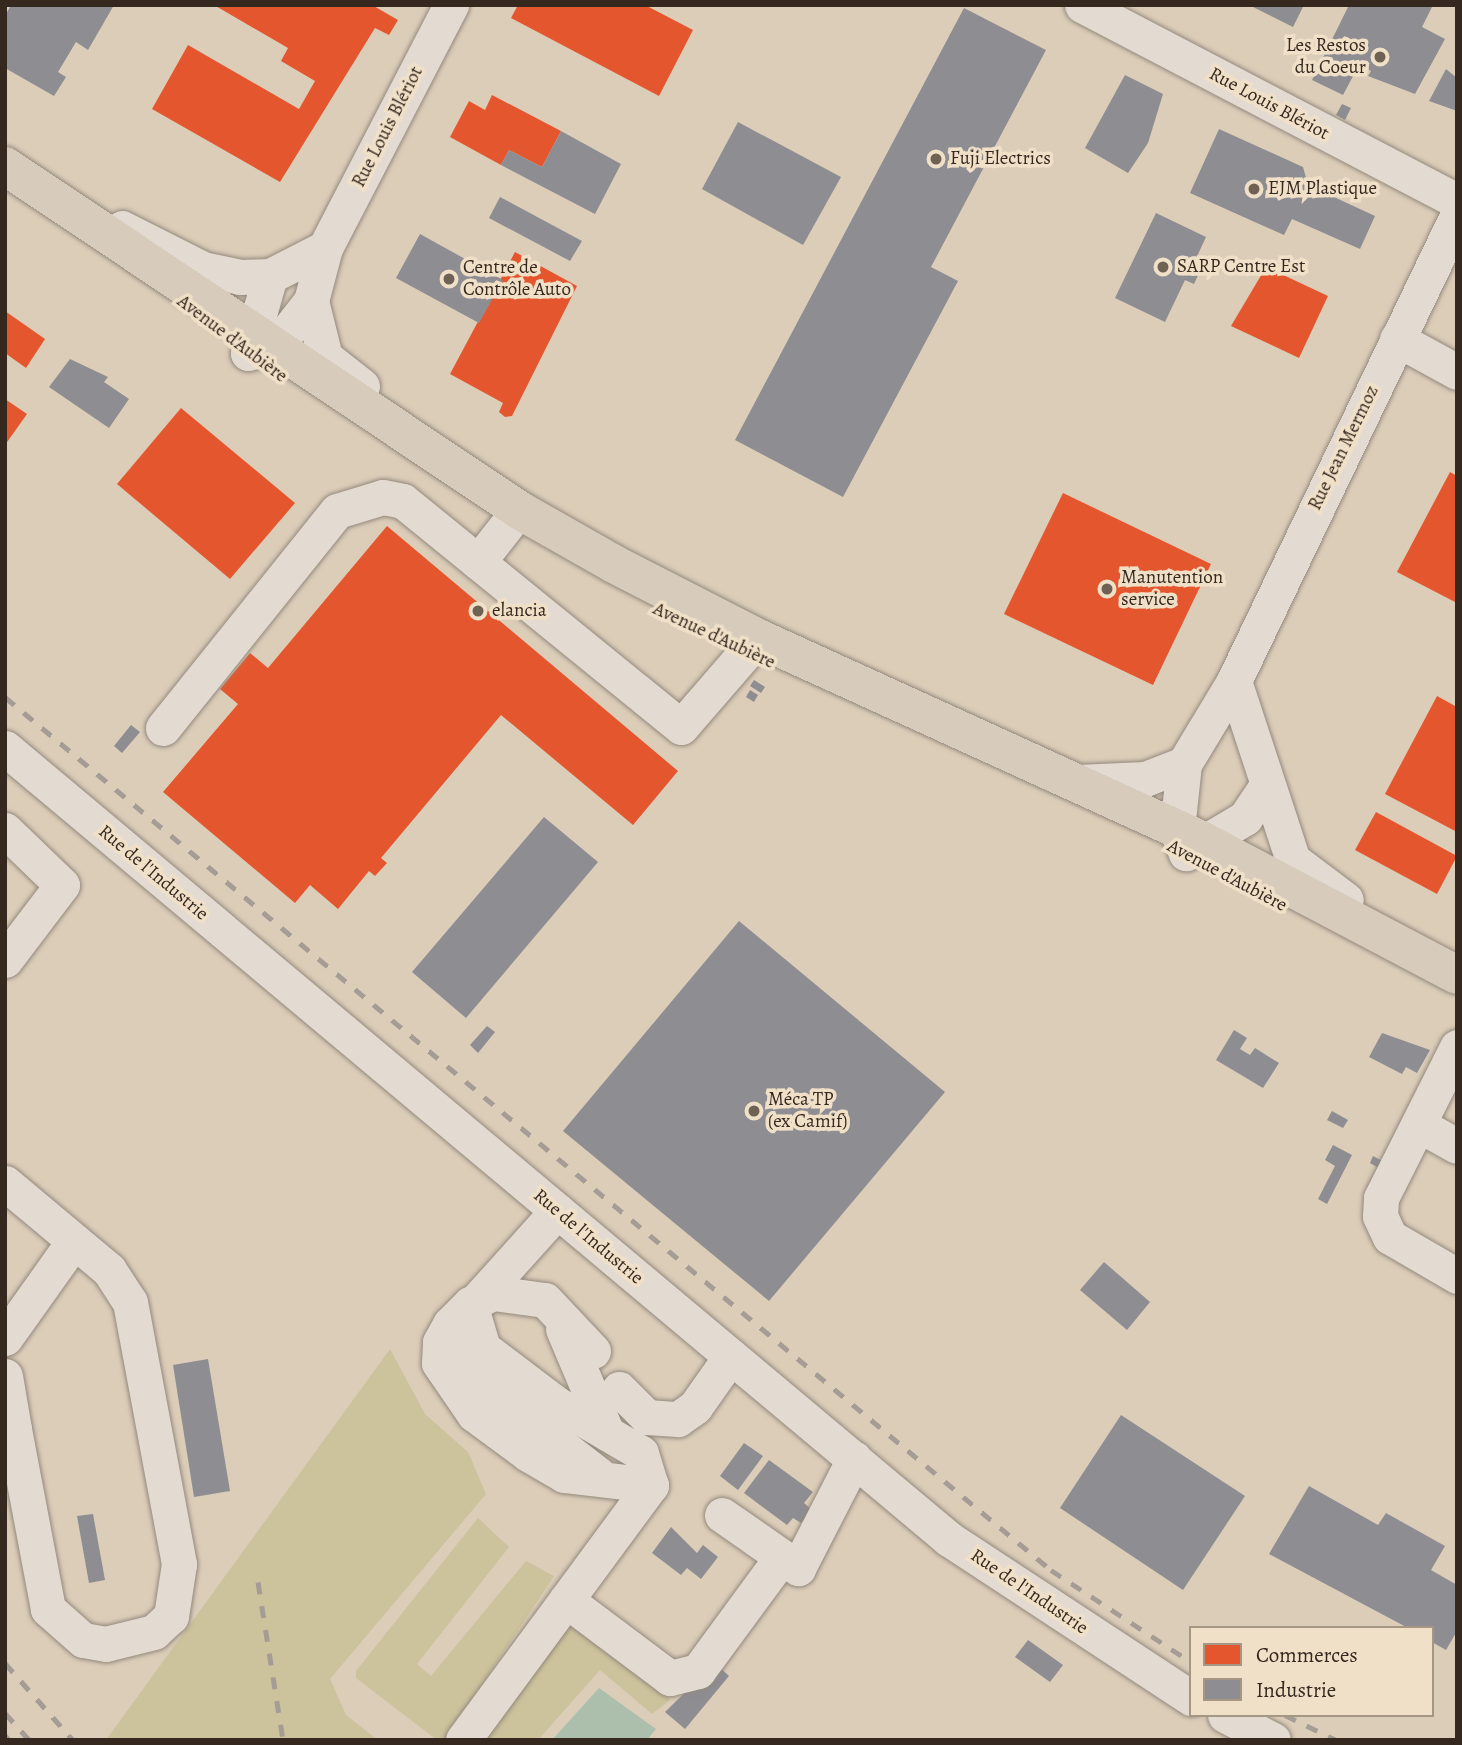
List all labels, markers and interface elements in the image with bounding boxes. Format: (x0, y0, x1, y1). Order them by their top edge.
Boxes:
place label: Les Restos du Coeur (1286, 35, 1366, 79)
marker: Les Restos du Coeur (1372, 49, 1388, 65)
street label: Rue Louis Blériot (348, 63, 428, 191)
street label: Rue Louis Blériot (1205, 63, 1333, 145)
place label: Fuji Electrics (950, 148, 1051, 170)
marker: Fuji Electrics (928, 151, 944, 167)
place label: EJM Plastique (1268, 178, 1377, 200)
marker: EJM Plastique (1246, 181, 1262, 197)
place label: SARP Centre Est (1177, 256, 1305, 278)
place label: Centre de Contrôle Auto (463, 257, 571, 301)
marker: SARP Centre Est (1155, 259, 1171, 275)
marker: Centre de Contrôle Auto (441, 271, 457, 287)
street label: Avenue d'Aubière (172, 290, 292, 388)
street label: Rue Jean Mermoz (1304, 382, 1384, 514)
place label: Manutention service (1121, 567, 1223, 611)
marker: Manutention service (1099, 581, 1115, 597)
street label: Avenue d'Aubière (649, 598, 779, 674)
place label: elancia (492, 600, 547, 622)
marker: elancia (470, 603, 486, 619)
street label: Rue de l'Industrie (93, 820, 213, 926)
street label: Avenue d'Aubière (1163, 835, 1291, 917)
place label: Méca TP (ex Camif) (768, 1089, 848, 1133)
marker: Méca TP (ex Camif) (746, 1103, 762, 1119)
street label: Rue de l'Industrie (528, 1184, 648, 1290)
street label: Rue de l'Industrie (966, 1544, 1092, 1640)
legend (1189, 1626, 1434, 1717)
text: Commerces (1256, 1641, 1358, 1669)
text: Industrie (1256, 1676, 1336, 1704)

